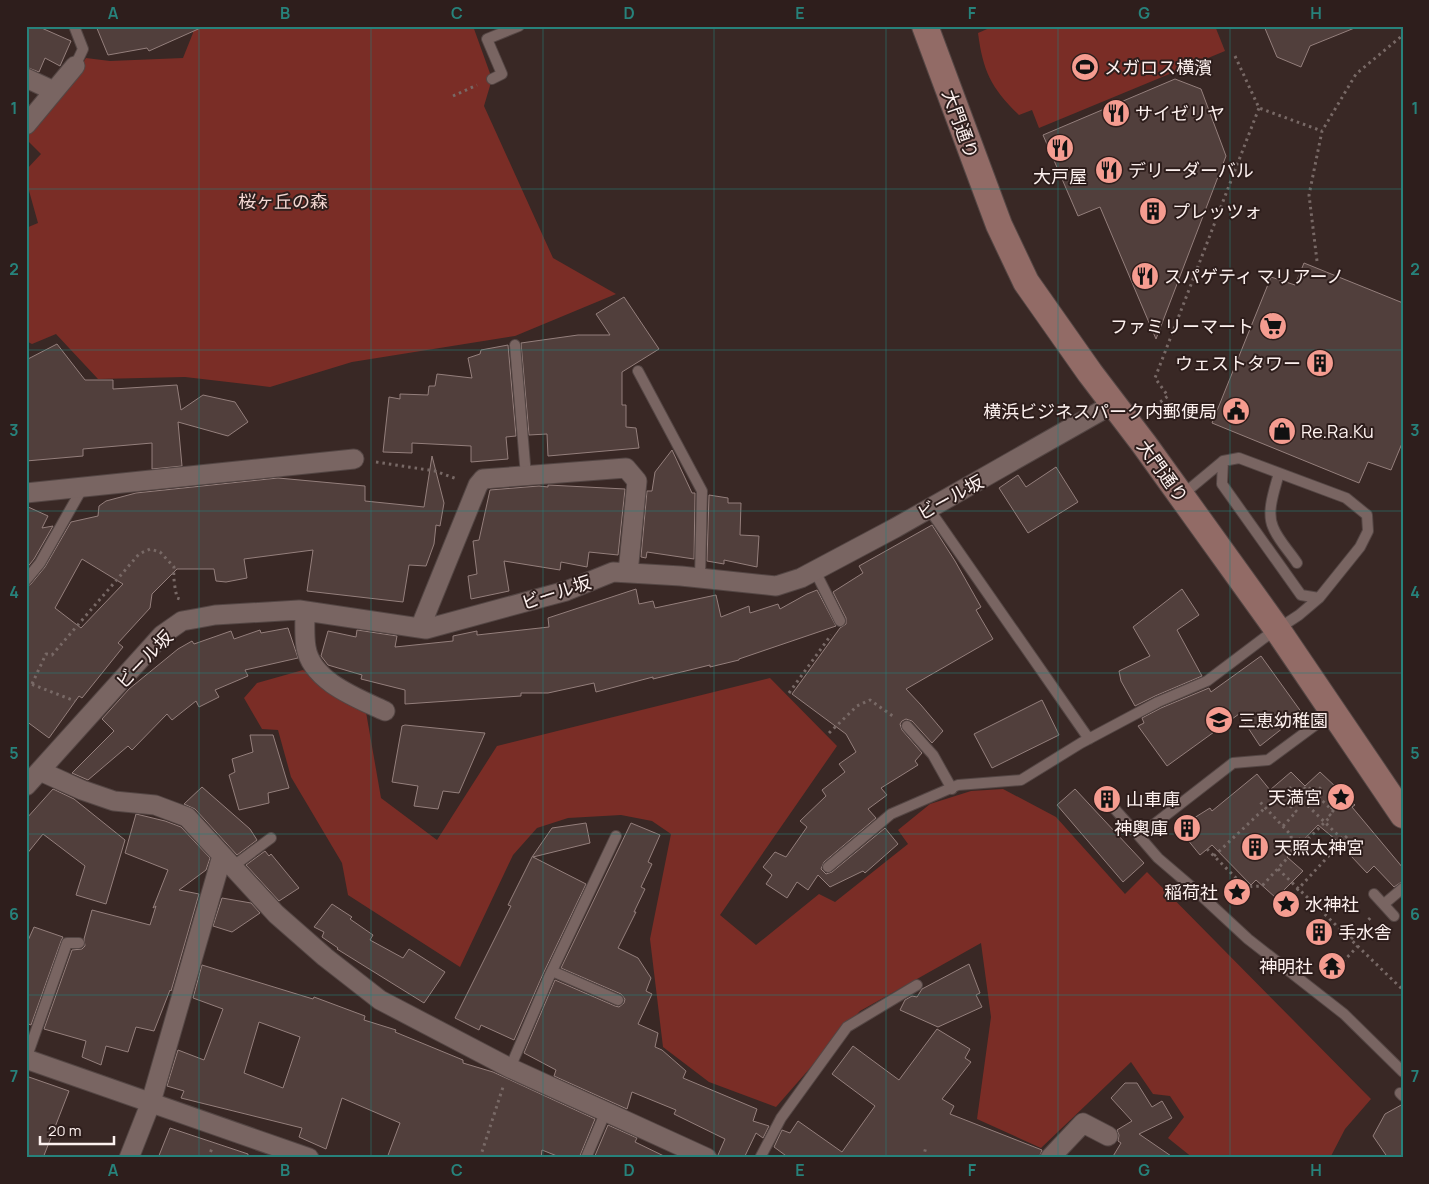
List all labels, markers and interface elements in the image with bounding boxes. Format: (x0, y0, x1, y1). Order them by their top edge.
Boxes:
text: A (108, 2, 119, 24)
text: B (280, 2, 290, 24)
text: C (451, 2, 463, 24)
text: D (623, 2, 635, 24)
text: E (795, 2, 805, 24)
text: F (968, 2, 977, 24)
text: G (1138, 2, 1150, 24)
text: H (1310, 2, 1322, 24)
sports icon: メガロス横濱 (1070, 52, 1100, 82)
place label: メガロス横濱 (1104, 55, 1212, 79)
street label: 大門通り (937, 86, 985, 162)
text: 1 (10, 97, 18, 119)
text: 1 (1411, 97, 1419, 119)
restaurant icon: サイゼリヤ (1101, 98, 1131, 128)
place label: サイゼリヤ (1135, 101, 1225, 125)
restaurant icon: 大戸屋 (1045, 133, 1075, 163)
restaurant icon: デリーダーバル (1094, 155, 1124, 185)
place label: デリーダーバル (1128, 158, 1254, 182)
place label: 大戸屋 (1033, 164, 1087, 188)
park label: 桜ヶ丘の森 (238, 189, 328, 213)
building icon: プレッツォ (1138, 196, 1168, 226)
place label: プレッツォ (1172, 199, 1262, 223)
text: 2 (9, 258, 19, 280)
text: 2 (1410, 258, 1420, 280)
restaurant icon: スパゲティ マリアーノ (1130, 261, 1160, 291)
place label: スパゲティ マリアーノ (1164, 264, 1344, 288)
supermarket icon: ファミリーマート (1258, 311, 1288, 341)
place label: ファミリーマート (1110, 314, 1254, 338)
building icon: ウェストタワー (1305, 348, 1335, 378)
place label: ウェストタワー (1175, 351, 1301, 375)
public building icon: 横浜ビジネスパーク内郵便局 (1221, 396, 1251, 426)
place label: 横浜ビジネスパーク内郵便局 (983, 399, 1217, 423)
shop icon: Re.Ra.Ku (1267, 416, 1297, 446)
text: 3 (9, 419, 19, 441)
place label: Re.Ra.Ku (1301, 419, 1374, 443)
text: 3 (1410, 419, 1420, 441)
street label: 大門通り (1132, 435, 1194, 507)
street label: ビール坂 (913, 469, 987, 525)
street label: ビール坂 (518, 569, 594, 615)
text: 4 (9, 581, 19, 603)
text: 4 (1410, 581, 1420, 603)
street label: ビール坂 (110, 625, 178, 693)
school or university icon: 三恵幼稚園 (1204, 705, 1234, 735)
place label: 三恵幼稚園 (1238, 708, 1328, 732)
text: 5 (9, 742, 19, 764)
text: 5 (1410, 742, 1420, 764)
place icon: 天満宮 (1326, 782, 1356, 812)
building icon: 山車庫 (1092, 784, 1122, 814)
place label: 天満宮 (1268, 785, 1322, 809)
place label: 山車庫 (1126, 787, 1180, 811)
building icon: 神輿庫 (1172, 813, 1202, 843)
place label: 神輿庫 (1114, 816, 1168, 840)
building icon: 天照太神宮 (1240, 832, 1270, 862)
place label: 天照太神宮 (1274, 835, 1364, 859)
place icon: 稲荷社 (1222, 877, 1252, 907)
place label: 稲荷社 (1164, 880, 1218, 904)
place icon: 水神社 (1271, 889, 1301, 919)
place label: 水神社 (1305, 892, 1359, 916)
text: 6 (9, 903, 19, 925)
text: 6 (1410, 903, 1420, 925)
building icon: 手水舎 (1304, 917, 1334, 947)
place label: 手水舎 (1338, 920, 1392, 944)
temple icon: 神明社 (1317, 951, 1347, 981)
place label: 神明社 (1259, 954, 1313, 978)
text: 7 (10, 1065, 18, 1087)
text: 7 (1411, 1065, 1419, 1087)
scale bar (40, 1114, 114, 1146)
text: 20 m (48, 1120, 81, 1141)
text: A (108, 1159, 119, 1181)
text: B (280, 1159, 290, 1181)
text: C (451, 1159, 463, 1181)
text: D (623, 1159, 635, 1181)
text: E (795, 1159, 805, 1181)
text: F (968, 1159, 977, 1181)
text: G (1138, 1159, 1150, 1181)
text: H (1310, 1159, 1322, 1181)

